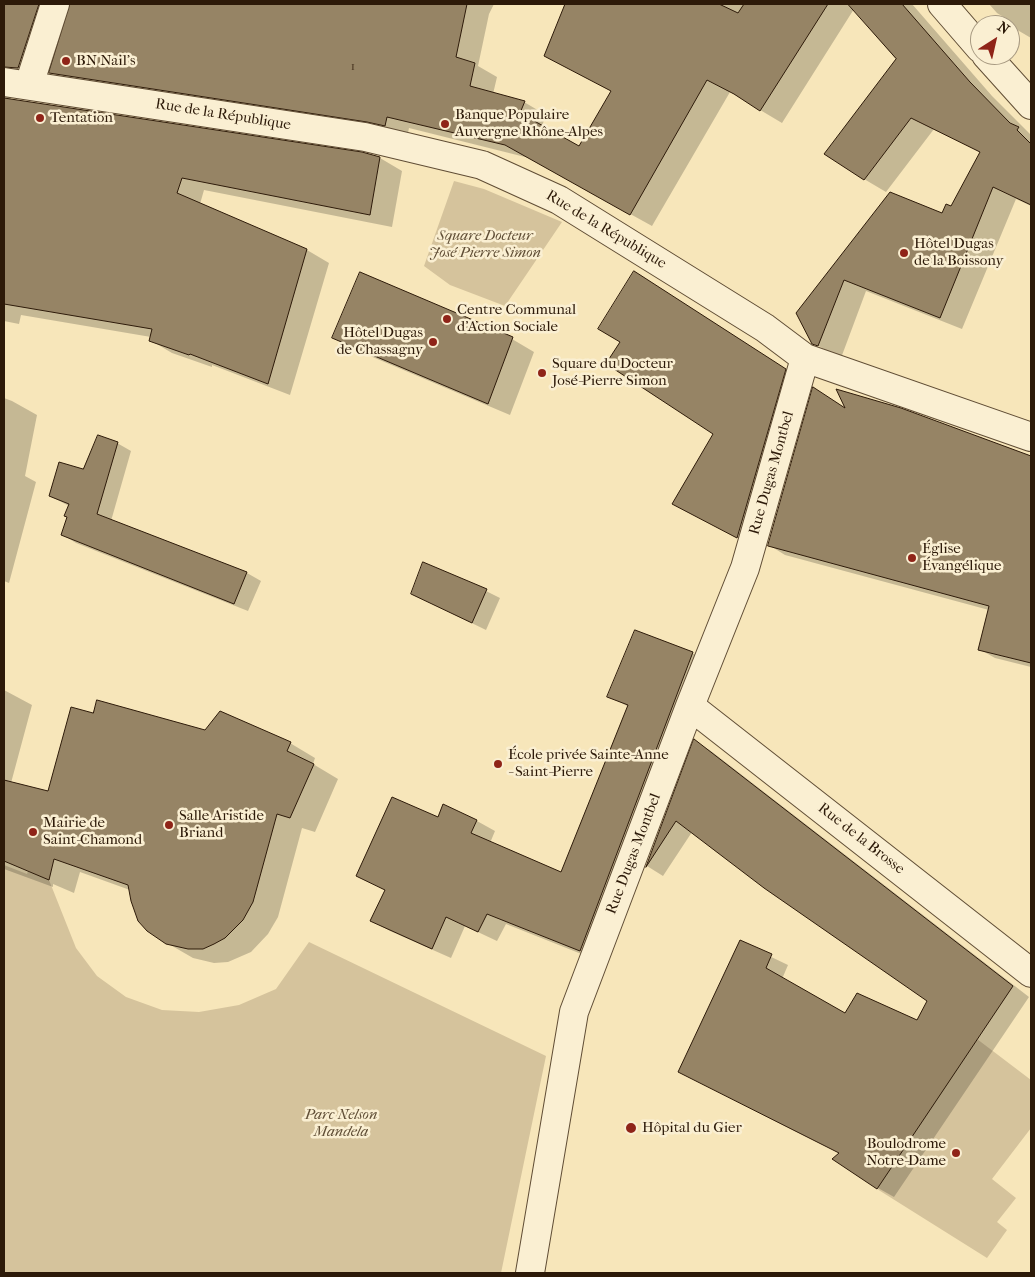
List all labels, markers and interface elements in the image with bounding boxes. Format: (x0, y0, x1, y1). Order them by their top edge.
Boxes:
north arrow (970, 15, 1020, 65)
text: N (994, 18, 1013, 38)
place label: BN Nail’s (76, 52, 135, 70)
marker: BN Nail’s (60, 55, 72, 67)
house number: 1 (351, 60, 355, 74)
street label: Rue de la République (154, 95, 292, 135)
place label: Banque Populaire Auvergne Rhône-Alpes (455, 106, 603, 141)
place label: Tentation (50, 109, 113, 127)
marker: Tentation (34, 112, 46, 124)
marker: Banque Populaire Auvergne Rhône-Alpes (439, 118, 451, 130)
street label: Rue de la République (543, 187, 669, 273)
park label: Square Docteur José Pierre Simon (429, 227, 541, 262)
place label: Hôtel Dugas de la Boissony (914, 235, 1004, 270)
marker: Hôtel Dugas de la Boissony (898, 247, 910, 259)
place label: Centre Communal d'Action Sociale (457, 301, 576, 336)
marker: Centre Communal d'Action Sociale (441, 313, 453, 325)
place label: Hôtel Dugas de Chassagny (336, 324, 423, 359)
marker: Hôtel Dugas de Chassagny (427, 336, 439, 348)
place label: Square du Docteur José-Pierre Simon (552, 355, 673, 390)
marker: Square du Docteur José-Pierre Simon (536, 367, 548, 379)
street label: Rue Dugas Montbel (746, 409, 798, 537)
place label: Église Évangélique (922, 540, 1001, 575)
marker: Église Évangélique (906, 552, 918, 564)
place label: École privée Sainte-Anne - Saint-Pierre (508, 746, 669, 781)
marker: École privée Sainte-Anne - Saint-Pierre (492, 758, 504, 770)
street label: Rue Dugas Montbel (603, 791, 665, 917)
street label: Rue de la Brosse (814, 800, 908, 878)
place label: Salle Aristide Briand (179, 807, 264, 842)
place label: Mairie de Saint-Chamond (43, 814, 142, 849)
marker: Salle Aristide Briand (163, 819, 175, 831)
marker: Mairie de Saint-Chamond (27, 826, 39, 838)
park label: Parc Nelson Mandela (305, 1106, 377, 1141)
place label: Hôpital du Gier (642, 1119, 742, 1137)
marker: Hôpital du Gier (624, 1121, 638, 1135)
place label: Boulodrome Notre-Dame (866, 1135, 946, 1170)
marker: Boulodrome Notre-Dame (950, 1147, 962, 1159)

